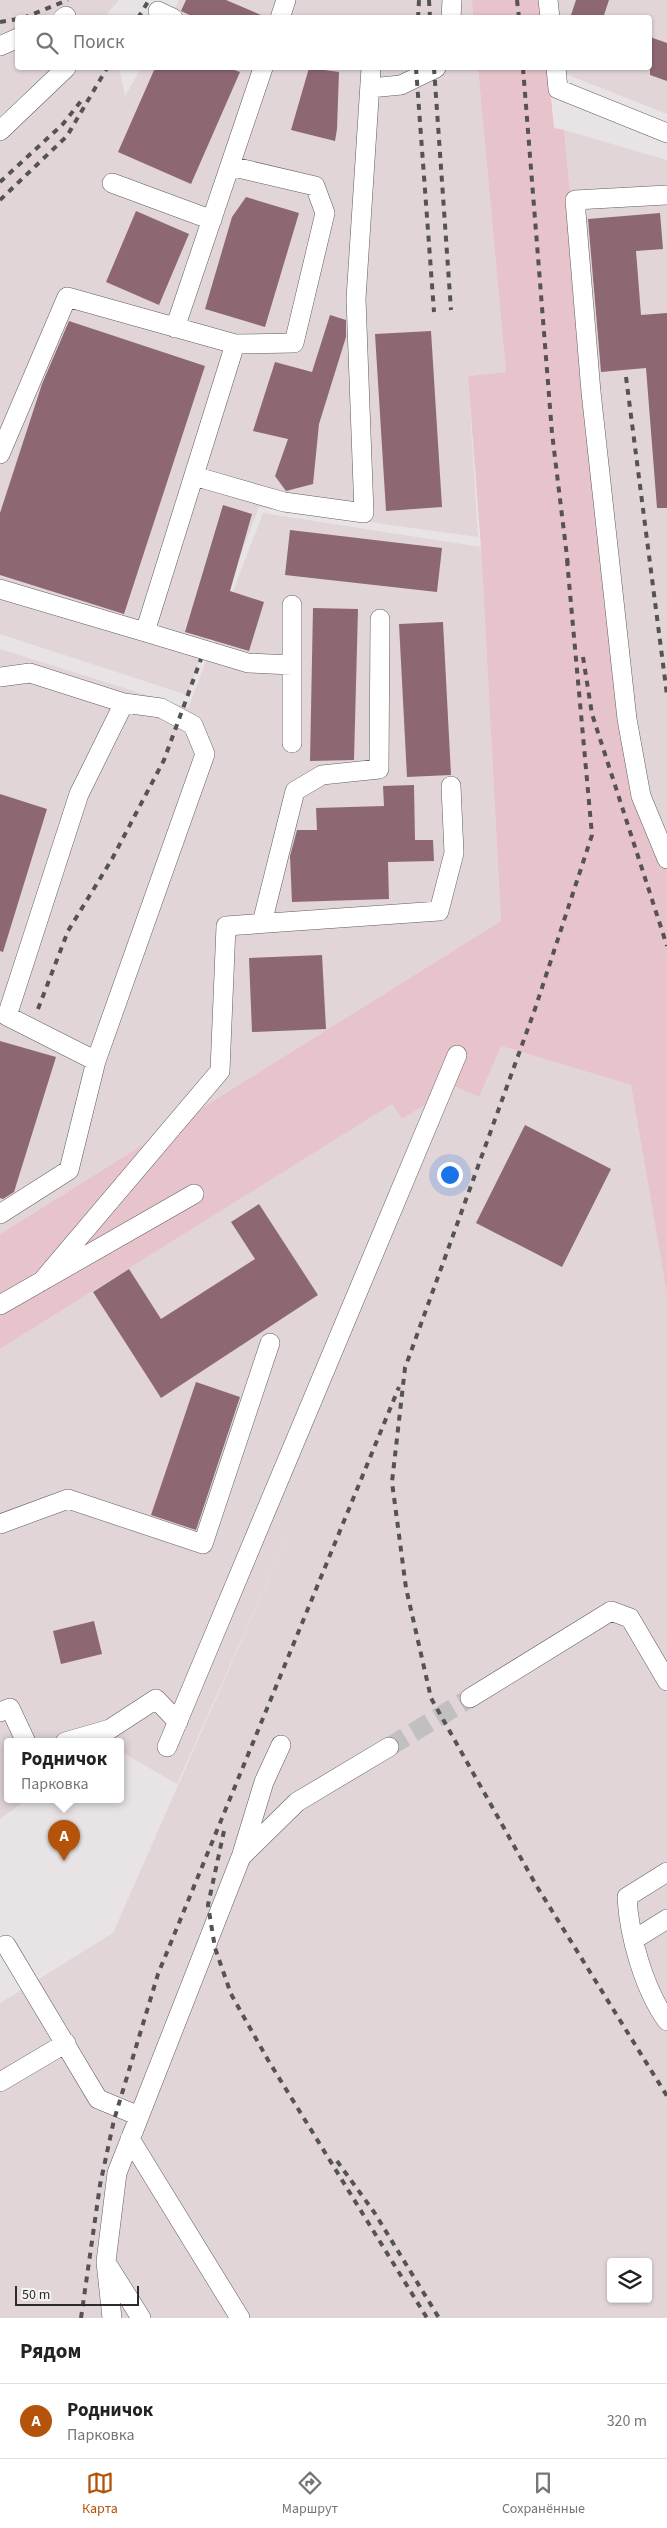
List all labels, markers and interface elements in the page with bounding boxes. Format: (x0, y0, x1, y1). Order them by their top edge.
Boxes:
search box (15, 15, 652, 70)
icon: search (33, 29, 61, 57)
text: Поиск (73, 29, 124, 56)
your location (437, 1162, 463, 1188)
popup (4, 1738, 124, 1803)
text: Родничок (21, 1746, 107, 1773)
text: Парковка (21, 1773, 88, 1795)
pin: A (48, 1820, 80, 1861)
map controls (607, 2258, 652, 2303)
button: layers (607, 2258, 652, 2303)
scale bar (15, 2283, 139, 2306)
text: 50 m (22, 2285, 50, 2305)
text: Рядом (20, 2336, 81, 2366)
text: Родничок (67, 2397, 153, 2424)
text: A (31, 2410, 41, 2432)
text: 320 m (607, 2410, 647, 2432)
text: Парковка (67, 2424, 135, 2446)
tab: Карта (82, 2469, 118, 2519)
tab: Маршрут (282, 2469, 338, 2519)
tab: Сохранённые (502, 2469, 585, 2519)

